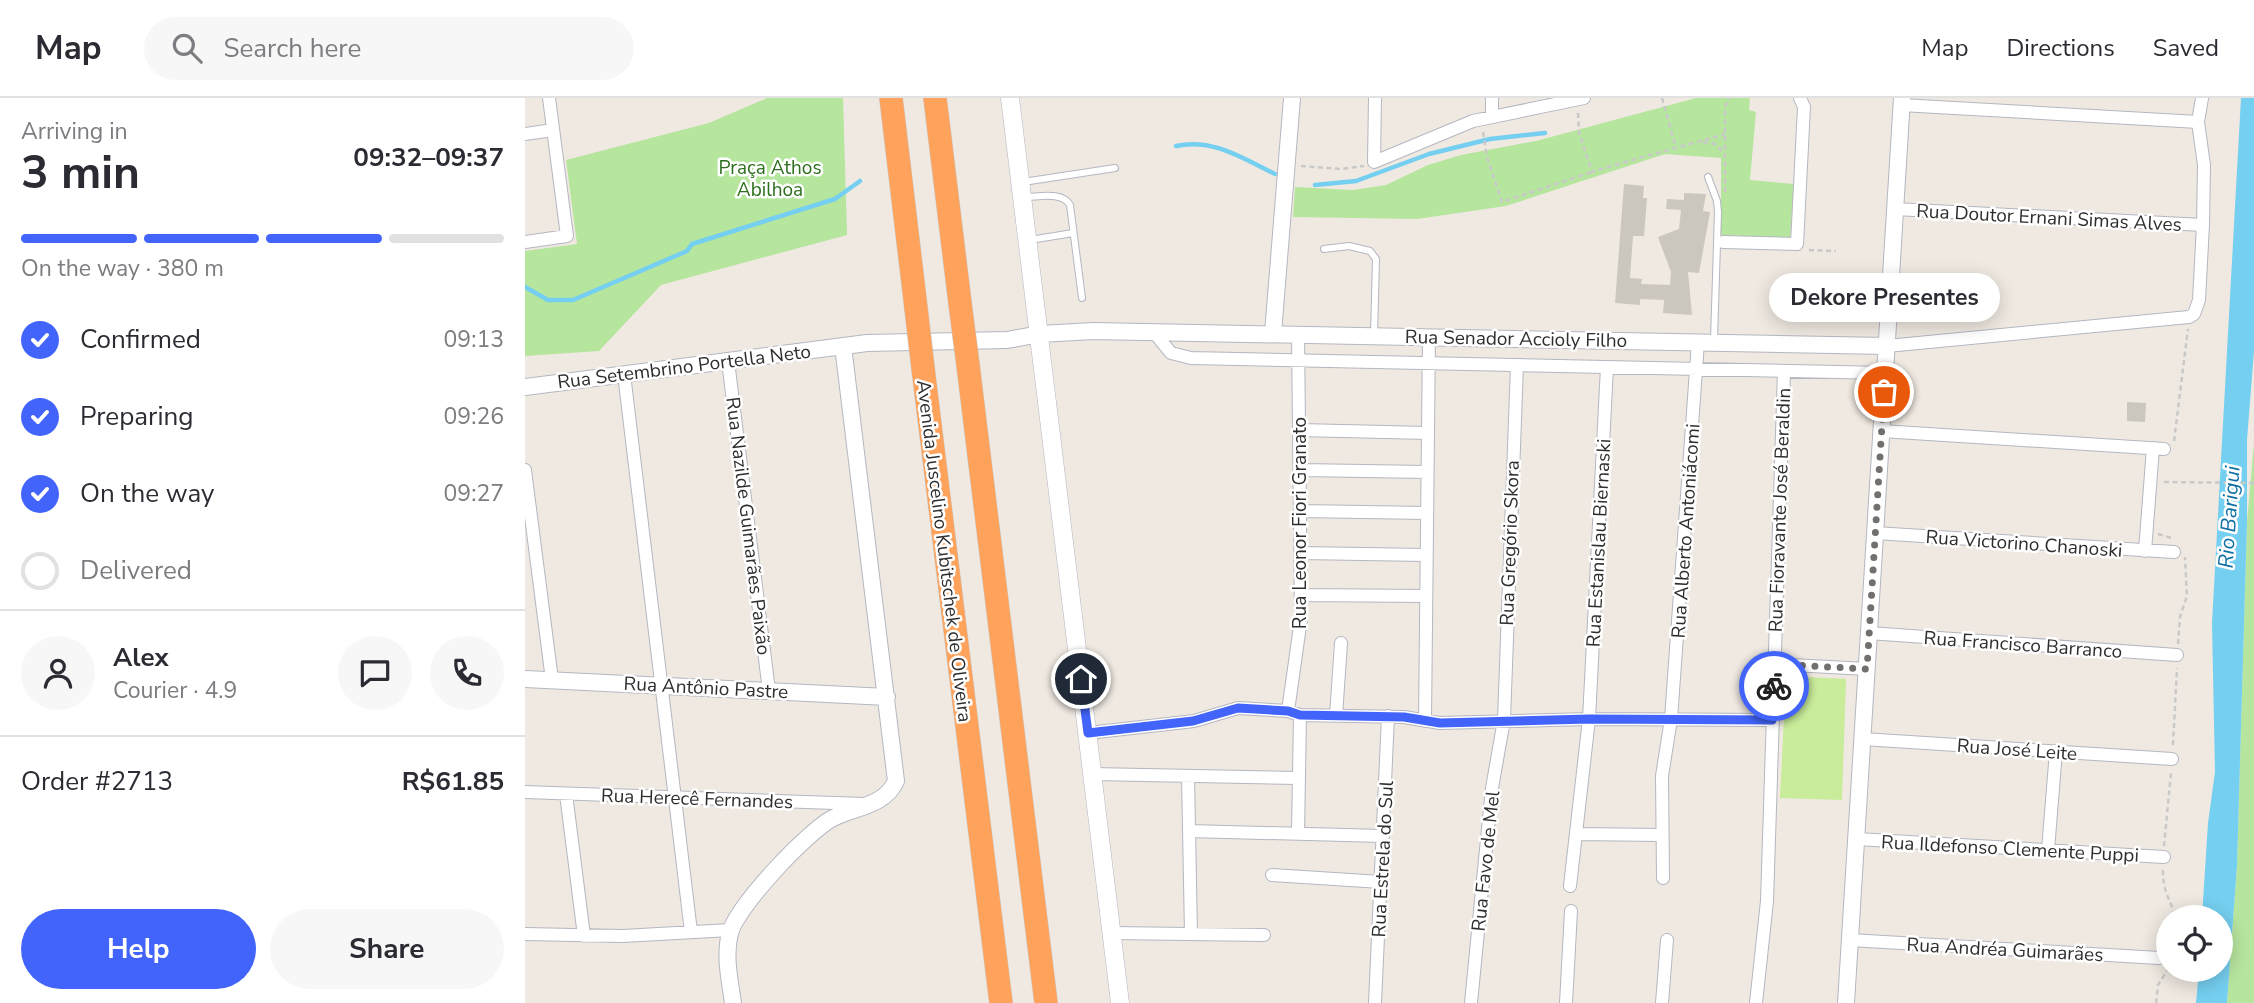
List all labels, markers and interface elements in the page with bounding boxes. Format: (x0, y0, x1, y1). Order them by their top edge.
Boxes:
search box (144, 17, 634, 80)
text: Map (35, 26, 102, 71)
icon: search (168, 29, 206, 67)
text: Search here (224, 31, 361, 66)
text: Map (1921, 32, 1968, 64)
text: Directions (2006, 32, 2115, 64)
text: Saved (2153, 32, 2219, 64)
text: Arriving in (21, 116, 128, 147)
text: 09:32–09:37 (353, 140, 504, 175)
text: 3 min (21, 141, 140, 204)
park label: Praça Athos Abilhoa (718, 155, 822, 203)
street label: Rua Doutor Ernani Simas Alves (1916, 198, 2182, 238)
text: On the way · 380 m (21, 253, 224, 284)
callout: Dekore Presentes (1769, 273, 1999, 322)
text: Dekore Presentes (1790, 282, 1979, 313)
icon: check (21, 321, 59, 359)
text: Confirmed (80, 322, 201, 357)
text: 09:13 (444, 324, 504, 355)
street label: Rua Senador Accioly Filho (1405, 324, 1627, 354)
street label: Rua Setembrino Portella Neto (556, 339, 812, 395)
pin (1854, 362, 1914, 422)
icon: bag (1865, 373, 1903, 411)
street label: Avenida Juscelino Kubitschek de Oliveira (910, 379, 978, 724)
street label: Rua Fioravante José Beraldin (1763, 387, 1797, 633)
street label: Rua Nazilde Guimarães Paixão (719, 396, 777, 657)
icon: check (21, 398, 59, 436)
text: Preparing (80, 399, 193, 434)
text: 09:26 (444, 401, 504, 432)
street label: Rua Leonor Fiori Granato (1287, 417, 1313, 629)
street label: Rua Alberto Antoniácomi (1666, 423, 1706, 639)
street label: Rua Estanislau Biernaski (1581, 438, 1617, 648)
street label: Rua Gregório Skora (1494, 460, 1526, 626)
water label: Rio Barigui (2211, 464, 2247, 569)
icon: check (21, 475, 59, 513)
text: On the way (80, 476, 214, 511)
text: 09:27 (444, 478, 504, 509)
street label: Rua Victorino Chanoski (1925, 524, 2123, 564)
text: Delivered (80, 553, 192, 588)
street label: Rua Francisco Barranco (1923, 625, 2123, 665)
button: person (21, 636, 95, 710)
button: chat (338, 636, 412, 710)
button: phone (430, 636, 504, 710)
text: Alex (113, 640, 169, 675)
pin (1051, 649, 1111, 709)
courier (1739, 651, 1809, 721)
icon: home (1062, 660, 1100, 698)
icon: bike (1755, 667, 1793, 705)
street label: Rua Antônio Pastre (623, 671, 789, 705)
text: Courier · 4.9 (113, 675, 237, 706)
street label: Rua José Leite (1956, 733, 2078, 767)
text: Order #2713 (21, 764, 173, 799)
text: R$61.85 (402, 764, 504, 799)
street label: Rua Estrela do Sul (1366, 780, 1400, 938)
street label: Rua Herecê Fernandes (600, 783, 793, 815)
street label: Rua Favo de Mel (1466, 789, 1506, 933)
street label: Rua Ildefonso Clemente Puppi (1880, 829, 2140, 869)
map controls (2156, 905, 2233, 982)
button: locate (2156, 905, 2233, 982)
button: Help (21, 909, 256, 989)
button: Share (270, 909, 504, 989)
street label: Rua Andréa Guimarães (1906, 932, 2104, 968)

